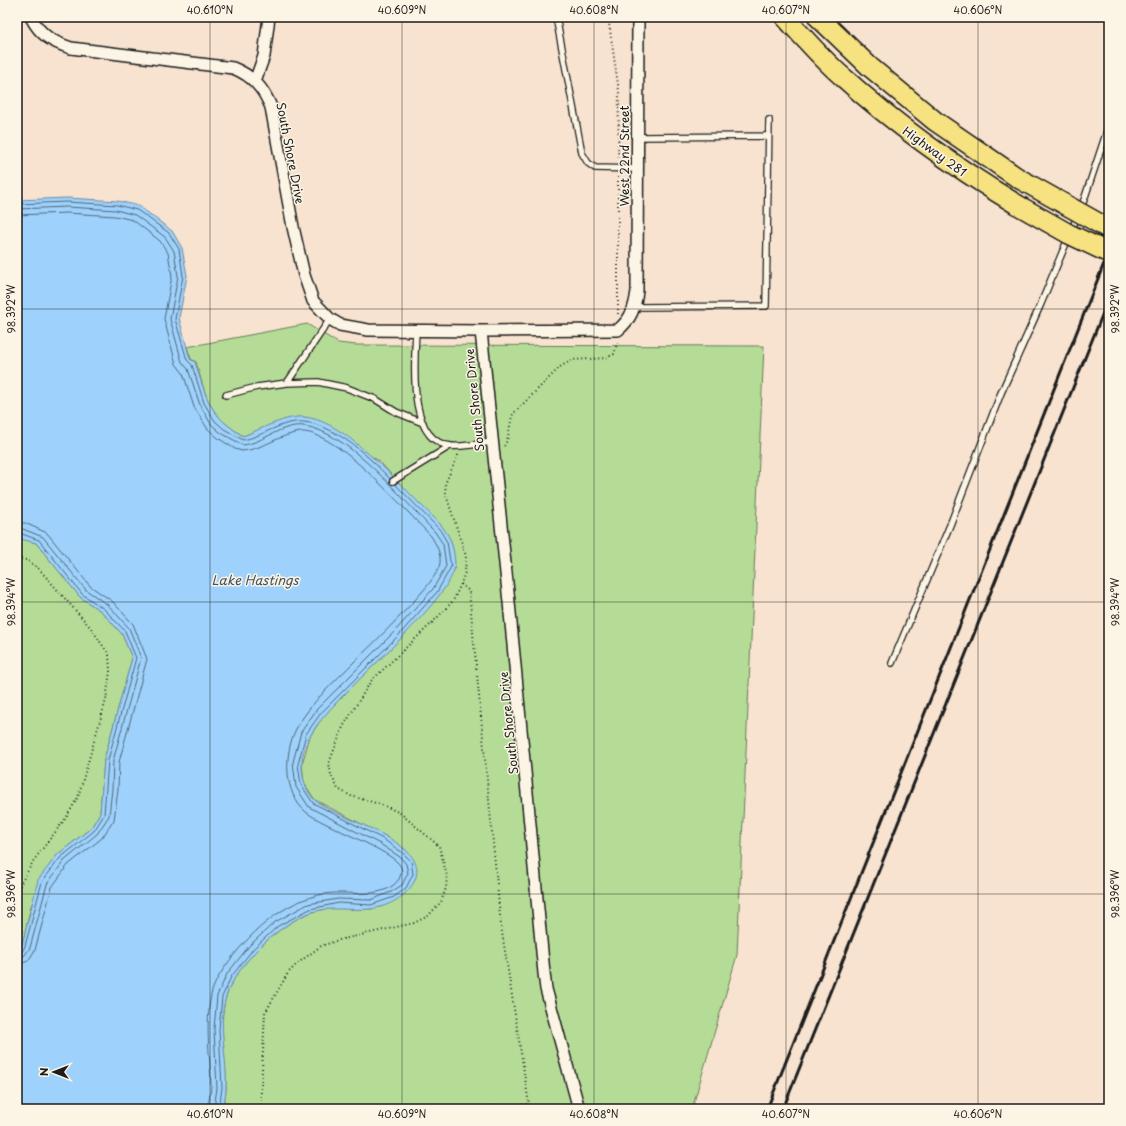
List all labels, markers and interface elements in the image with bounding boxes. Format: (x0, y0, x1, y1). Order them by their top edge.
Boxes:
text: 40.610°N (187, 2, 234, 17)
text: 40.609°N (378, 2, 426, 17)
text: 40.608°N (569, 2, 619, 17)
text: 40.607°N (762, 2, 810, 17)
text: 40.606°N (954, 2, 1003, 17)
street label: South Shore Drive (272, 101, 310, 205)
street label: West 22nd Street (615, 105, 633, 206)
street label: Highway 281 (899, 122, 971, 180)
text: 98.392°W (3, 284, 18, 333)
text: 98.392°W (1107, 284, 1122, 333)
street label: South Shore Drive (460, 348, 488, 452)
water label: Lake Hastings (211, 570, 300, 589)
text: 98.394°W (3, 577, 18, 626)
text: 98.394°W (1107, 577, 1122, 626)
street label: South Shore Drive (494, 671, 522, 775)
text: 98.396°W (3, 869, 18, 918)
text: 98.396°W (1107, 869, 1122, 918)
north arrow (34, 1052, 74, 1092)
text: N (35, 1067, 52, 1076)
text: 40.610°N (187, 1106, 234, 1121)
text: 40.609°N (378, 1106, 426, 1121)
text: 40.608°N (569, 1106, 619, 1121)
text: 40.607°N (762, 1106, 810, 1121)
text: 40.606°N (954, 1106, 1003, 1121)

